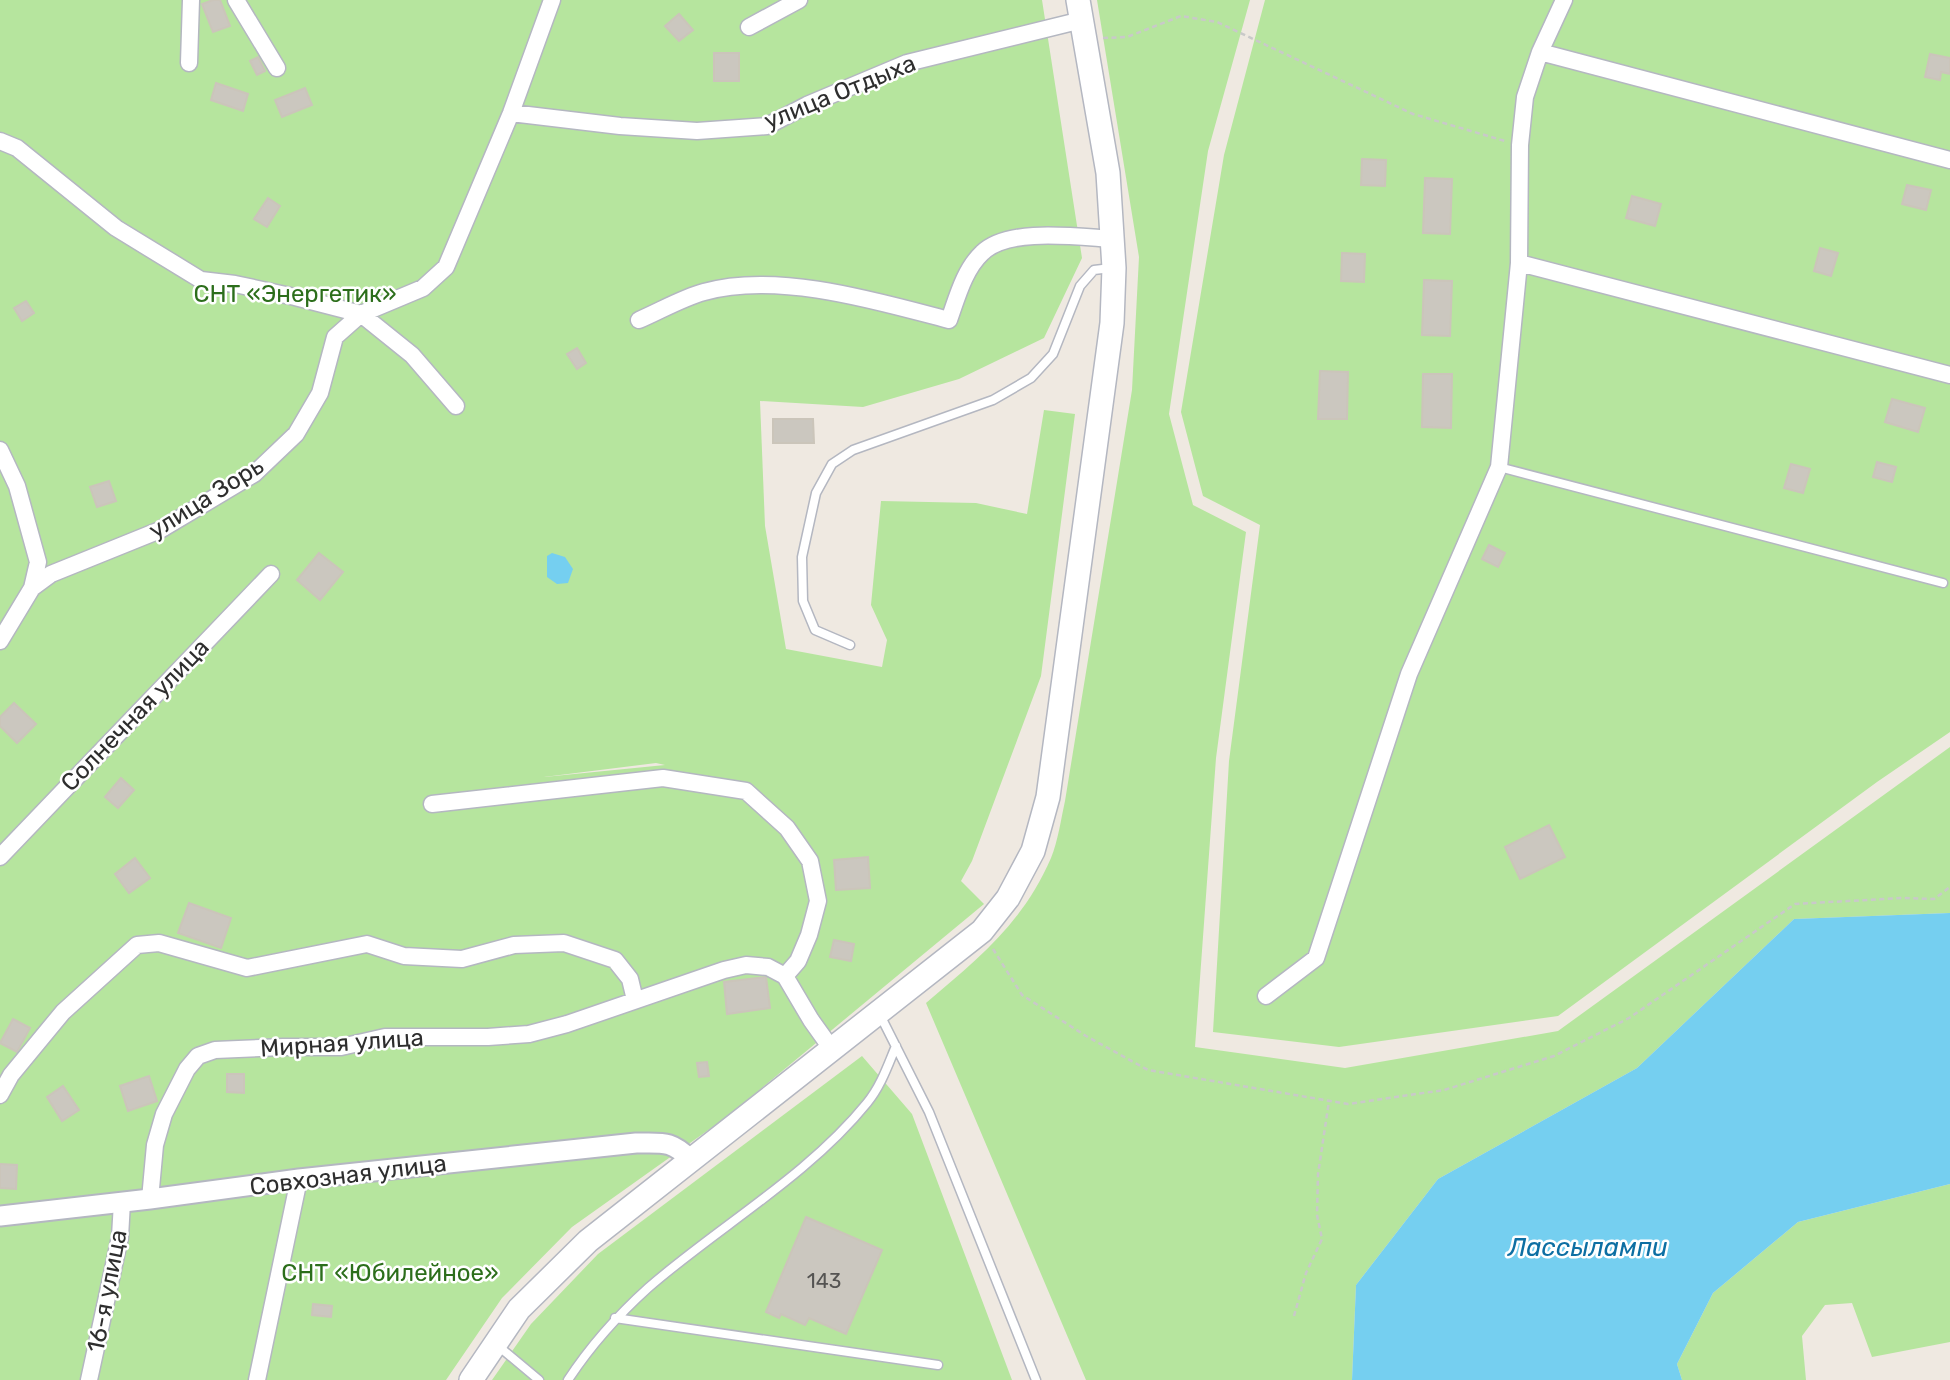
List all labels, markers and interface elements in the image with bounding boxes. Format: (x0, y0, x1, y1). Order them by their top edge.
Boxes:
street label: улица Отдыха (760, 49, 920, 135)
park label: СНТ «Энергетик» (193, 280, 397, 308)
street label: улица Зорь (143, 452, 269, 544)
street label: Солнечная улица (55, 633, 215, 797)
street label: Мирная улица (259, 1023, 425, 1063)
street label: Совхозная улица (248, 1149, 448, 1201)
street label: 16-я улица (81, 1227, 133, 1355)
water label: Лассылампи (1506, 1232, 1668, 1263)
park label: СНТ «Юбилейное» (281, 1259, 499, 1287)
house number: 143 (807, 1268, 841, 1293)

